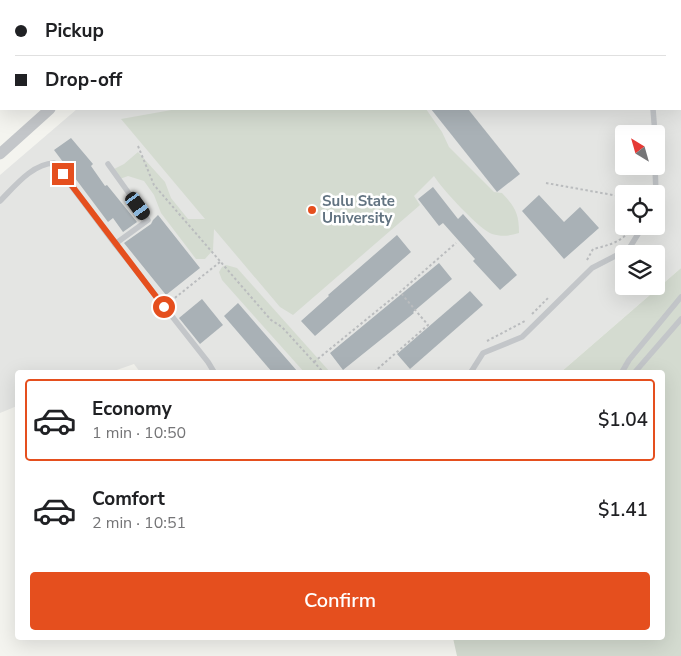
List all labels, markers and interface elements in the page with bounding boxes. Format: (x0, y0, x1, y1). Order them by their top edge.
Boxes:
text: Pickup (45, 18, 104, 44)
text: Drop-off (45, 67, 122, 93)
north arrow (615, 125, 665, 175)
map controls (615, 125, 665, 295)
route end (52, 163, 74, 185)
button: locate (615, 185, 665, 235)
car (123, 189, 152, 223)
place label: Sulu State University (322, 191, 395, 228)
marker: Sulu State University (306, 204, 318, 216)
button: layers (615, 245, 665, 295)
route start (153, 296, 175, 318)
text: Economy (92, 396, 172, 422)
icon: car (32, 398, 77, 443)
text: $1.04 (598, 407, 648, 433)
text: 1 min · 10:50 (92, 422, 186, 444)
text: Comfort (92, 486, 165, 512)
icon: car (32, 488, 77, 533)
text: $1.41 (598, 497, 648, 523)
text: 2 min · 10:51 (92, 512, 186, 534)
button: Confirm (30, 572, 650, 630)

